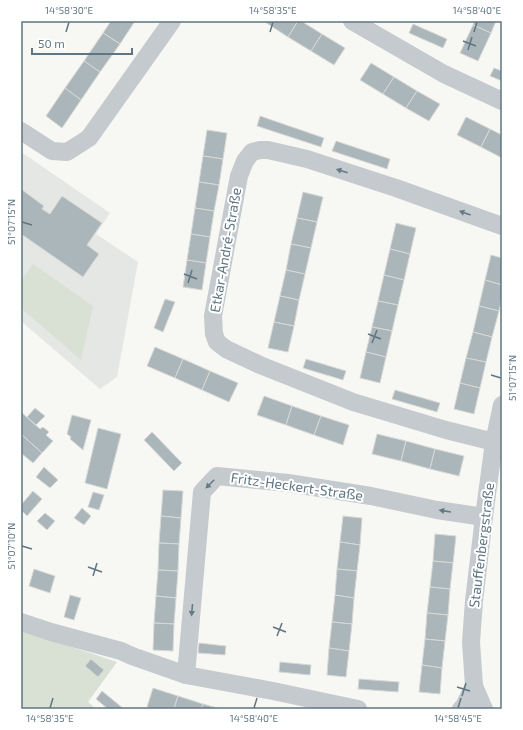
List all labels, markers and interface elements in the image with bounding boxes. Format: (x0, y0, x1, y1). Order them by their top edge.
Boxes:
text: 14°58'30"E (45, 4, 93, 16)
text: 14°58'35"E (249, 4, 297, 16)
text: 14°58'40"E (453, 4, 502, 16)
scale bar (32, 30, 132, 56)
text: 50 m (38, 36, 65, 50)
one-way arrow (336, 168, 348, 174)
street label: Etkar-André-Straße (206, 186, 244, 314)
text: 51°07'15"N (5, 199, 17, 245)
one-way arrow (459, 209, 471, 215)
text: 51°07'15"N (506, 355, 518, 401)
street label: Fritz-Heckert-Straße (230, 468, 364, 504)
one-way arrow (205, 479, 214, 489)
street label: Stauffenbergstraße (465, 482, 497, 608)
one-way arrow (439, 508, 451, 514)
text: 51°07'10"N (5, 523, 17, 569)
one-way arrow (188, 604, 195, 616)
text: 14°58'35"E (26, 712, 74, 724)
text: 14°58'40"E (230, 712, 279, 724)
text: 14°58'45"E (434, 712, 482, 724)

